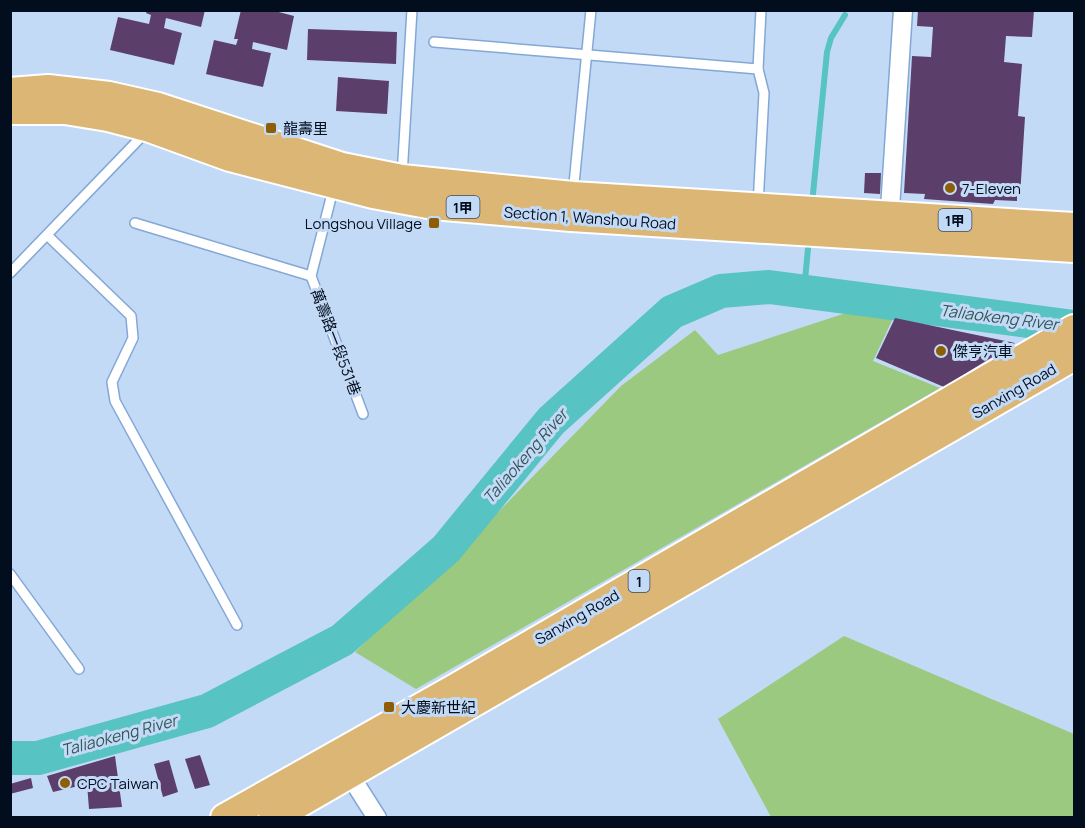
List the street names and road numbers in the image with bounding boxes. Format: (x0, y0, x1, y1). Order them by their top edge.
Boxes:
road number: 1甲 (446, 196, 480, 218)
street label: Section 1, Wanshou Road (503, 202, 677, 234)
road number: 1甲 (938, 209, 972, 231)
street label: 萬壽路一段531巷 (306, 286, 366, 398)
street label: Sanxing Road (968, 358, 1060, 424)
road number: 1 (628, 570, 650, 592)
street label: Sanxing Road (531, 584, 623, 650)

